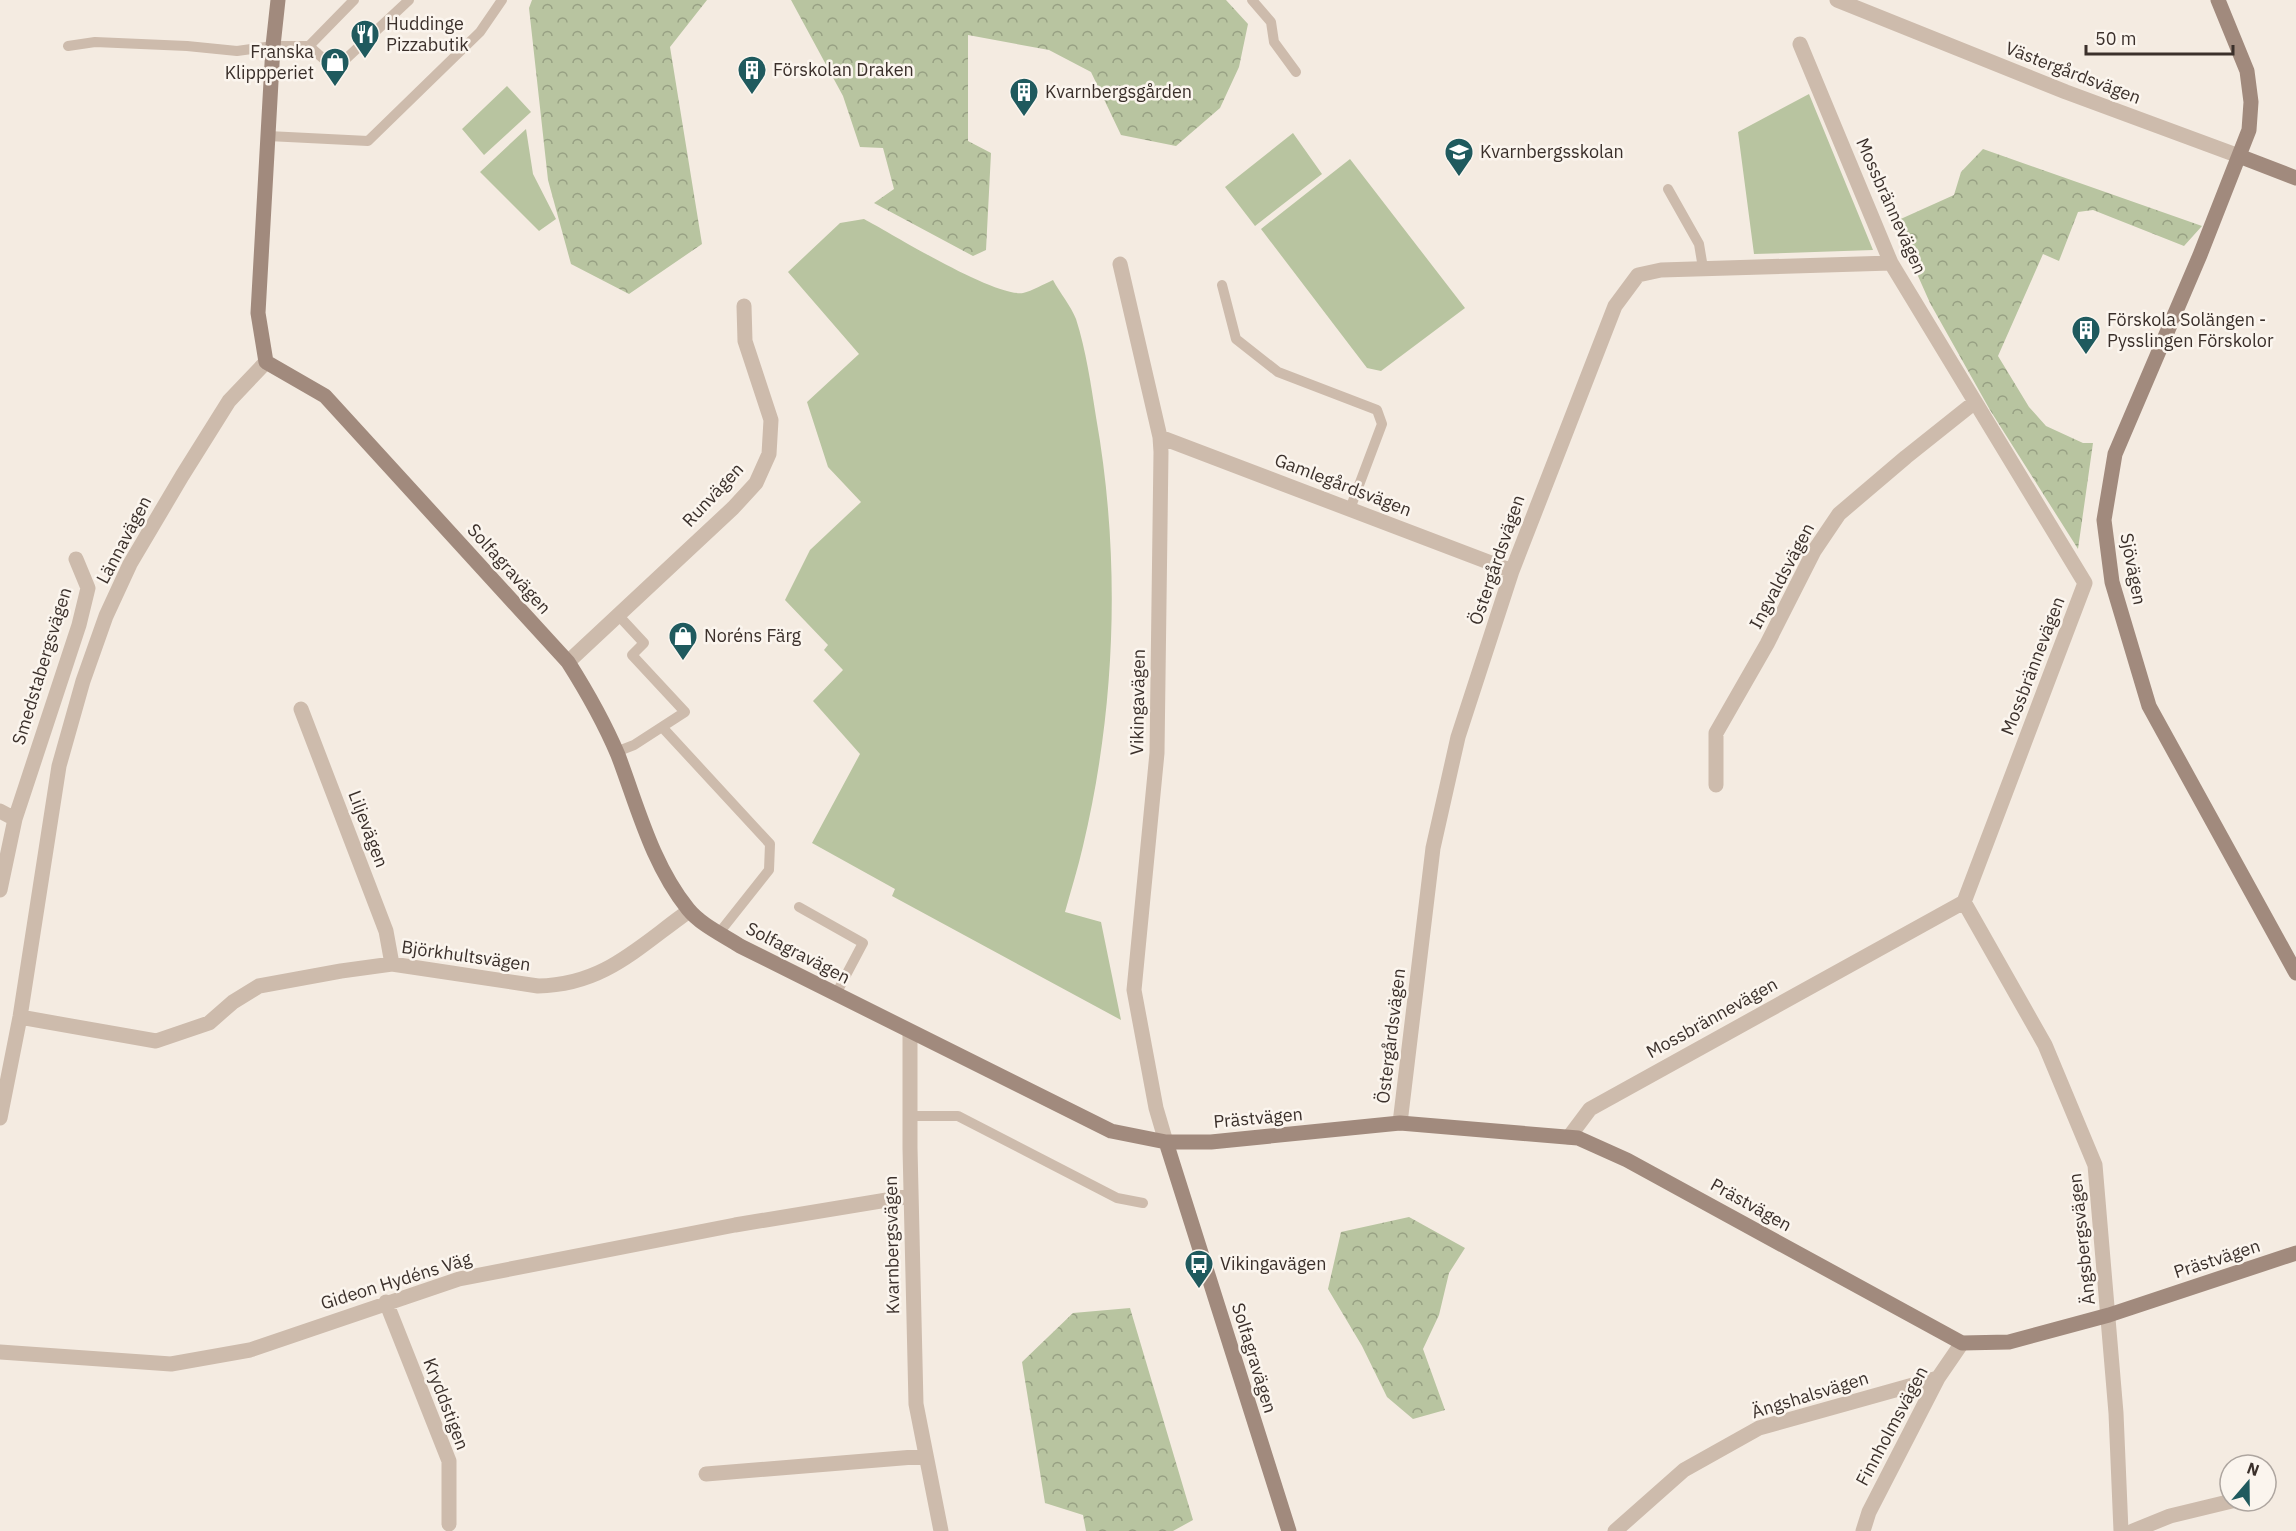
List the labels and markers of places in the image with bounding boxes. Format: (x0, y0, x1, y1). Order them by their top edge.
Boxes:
place label: Huddinge Pizzabutik (386, 12, 469, 56)
restaurant icon: Huddinge Pizzabutik (349, 18, 381, 60)
place label: Franska Klippperiet (225, 40, 314, 84)
shop icon: Franska Klippperiet (319, 46, 351, 88)
building icon: Förskolan Draken (736, 54, 768, 96)
place label: Förskolan Draken (773, 58, 914, 81)
building icon: Kvarnbergsgården (1008, 76, 1040, 118)
place label: Kvarnbergsgården (1045, 80, 1192, 103)
school or university icon: Kvarnbergsskolan (1443, 136, 1475, 178)
place label: Kvarnbergsskolan (1480, 140, 1624, 163)
place label: Förskola Solängen - Pysslingen Förskolor (2107, 308, 2274, 352)
building icon: Förskola Solängen - Pysslingen Förskolor (2070, 314, 2102, 356)
shop icon: Noréns Färg (667, 620, 699, 662)
place label: Noréns Färg (704, 624, 802, 647)
bus stop icon: Vikingavägen (1183, 1248, 1215, 1290)
place label: Vikingavägen (1220, 1252, 1326, 1275)

